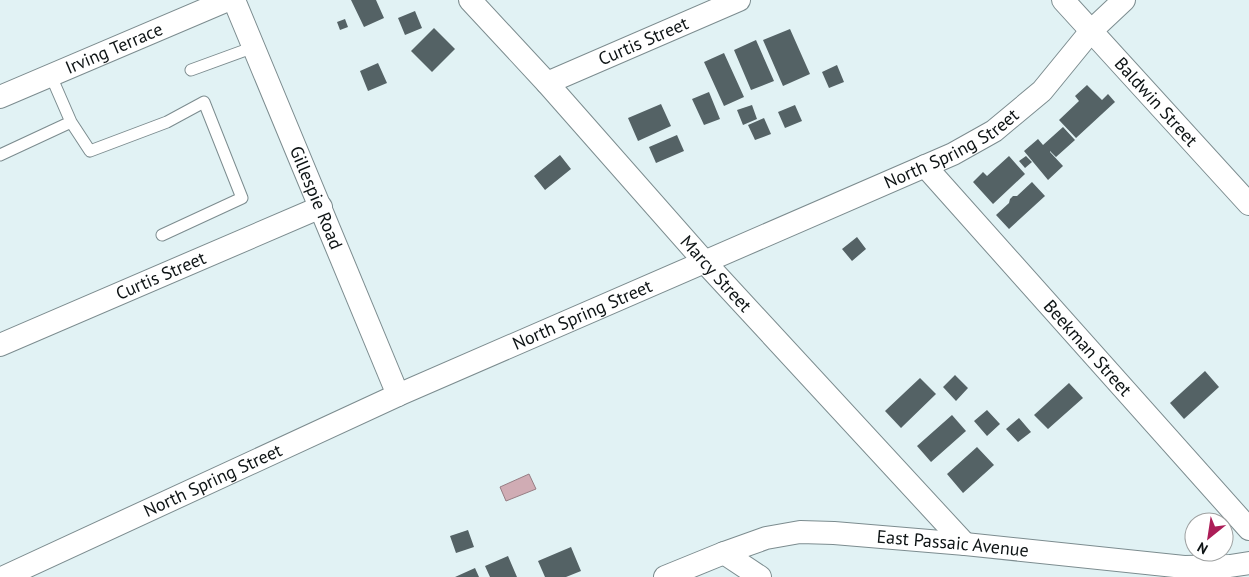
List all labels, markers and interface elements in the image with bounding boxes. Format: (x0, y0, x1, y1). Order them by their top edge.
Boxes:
street label: Curtis Street (595, 11, 692, 70)
street label: Irving Terrace (62, 17, 166, 79)
street label: Baldwin Street (1110, 52, 1203, 151)
street label: North Spring Street (880, 103, 1023, 194)
street label: Gillespie Road (285, 142, 348, 253)
street label: Marcy Street (676, 230, 757, 317)
street label: Curtis Street (112, 246, 209, 305)
street label: North Spring Street (509, 274, 655, 355)
street label: Beekman Street (1039, 295, 1137, 401)
street label: North Spring Street (140, 438, 285, 522)
north arrow (1184, 512, 1234, 562)
street label: East Passaic Avenue (876, 525, 1030, 562)
text: N (1194, 538, 1211, 558)

